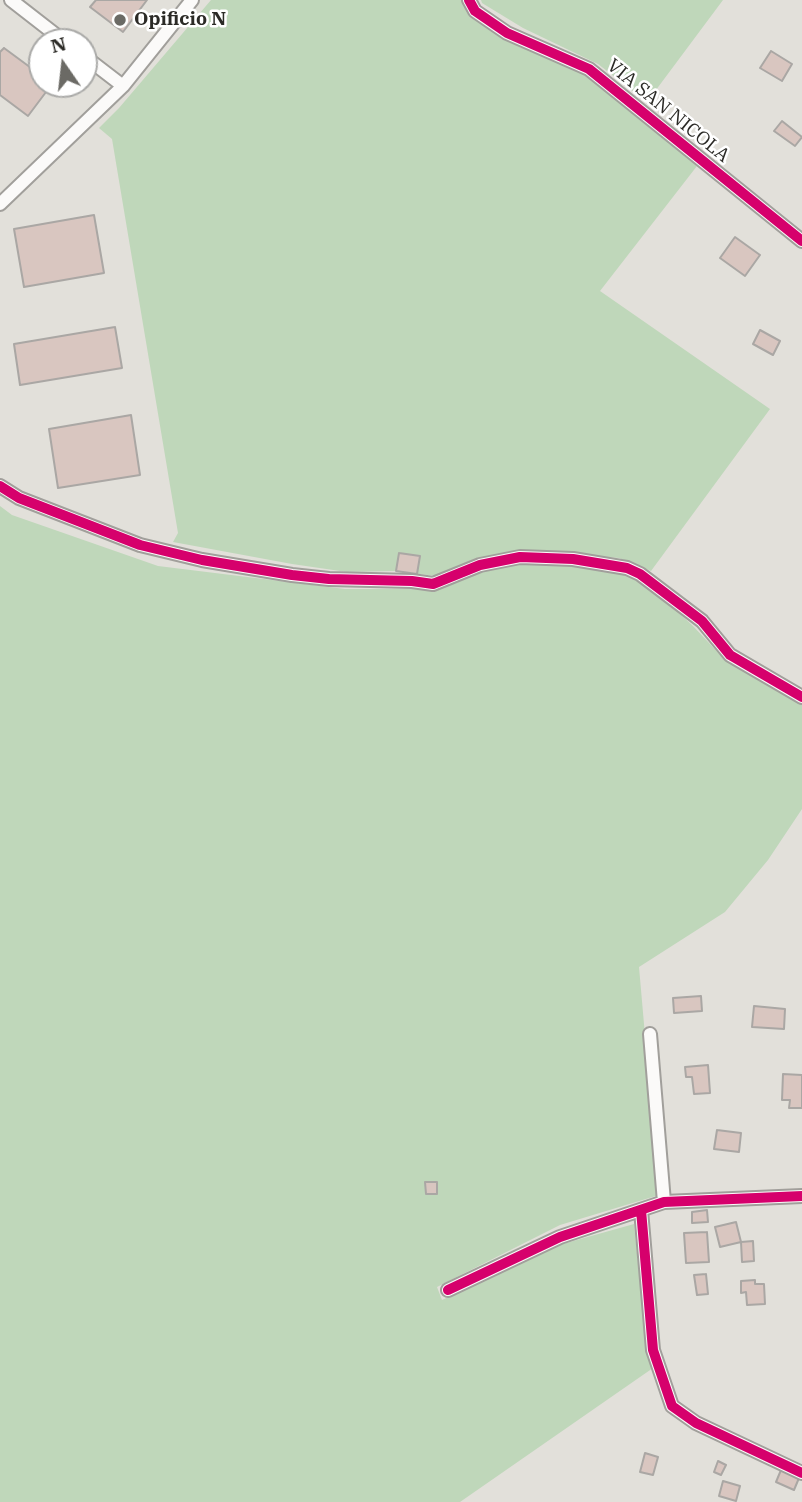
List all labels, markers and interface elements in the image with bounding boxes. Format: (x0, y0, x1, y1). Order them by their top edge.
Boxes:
place label: Opificio N (134, 9, 226, 31)
marker: Opificio N (112, 12, 128, 28)
north arrow (28, 28, 98, 98)
text: N (48, 31, 69, 58)
street label: VIA SAN NICOLA (602, 55, 734, 167)

